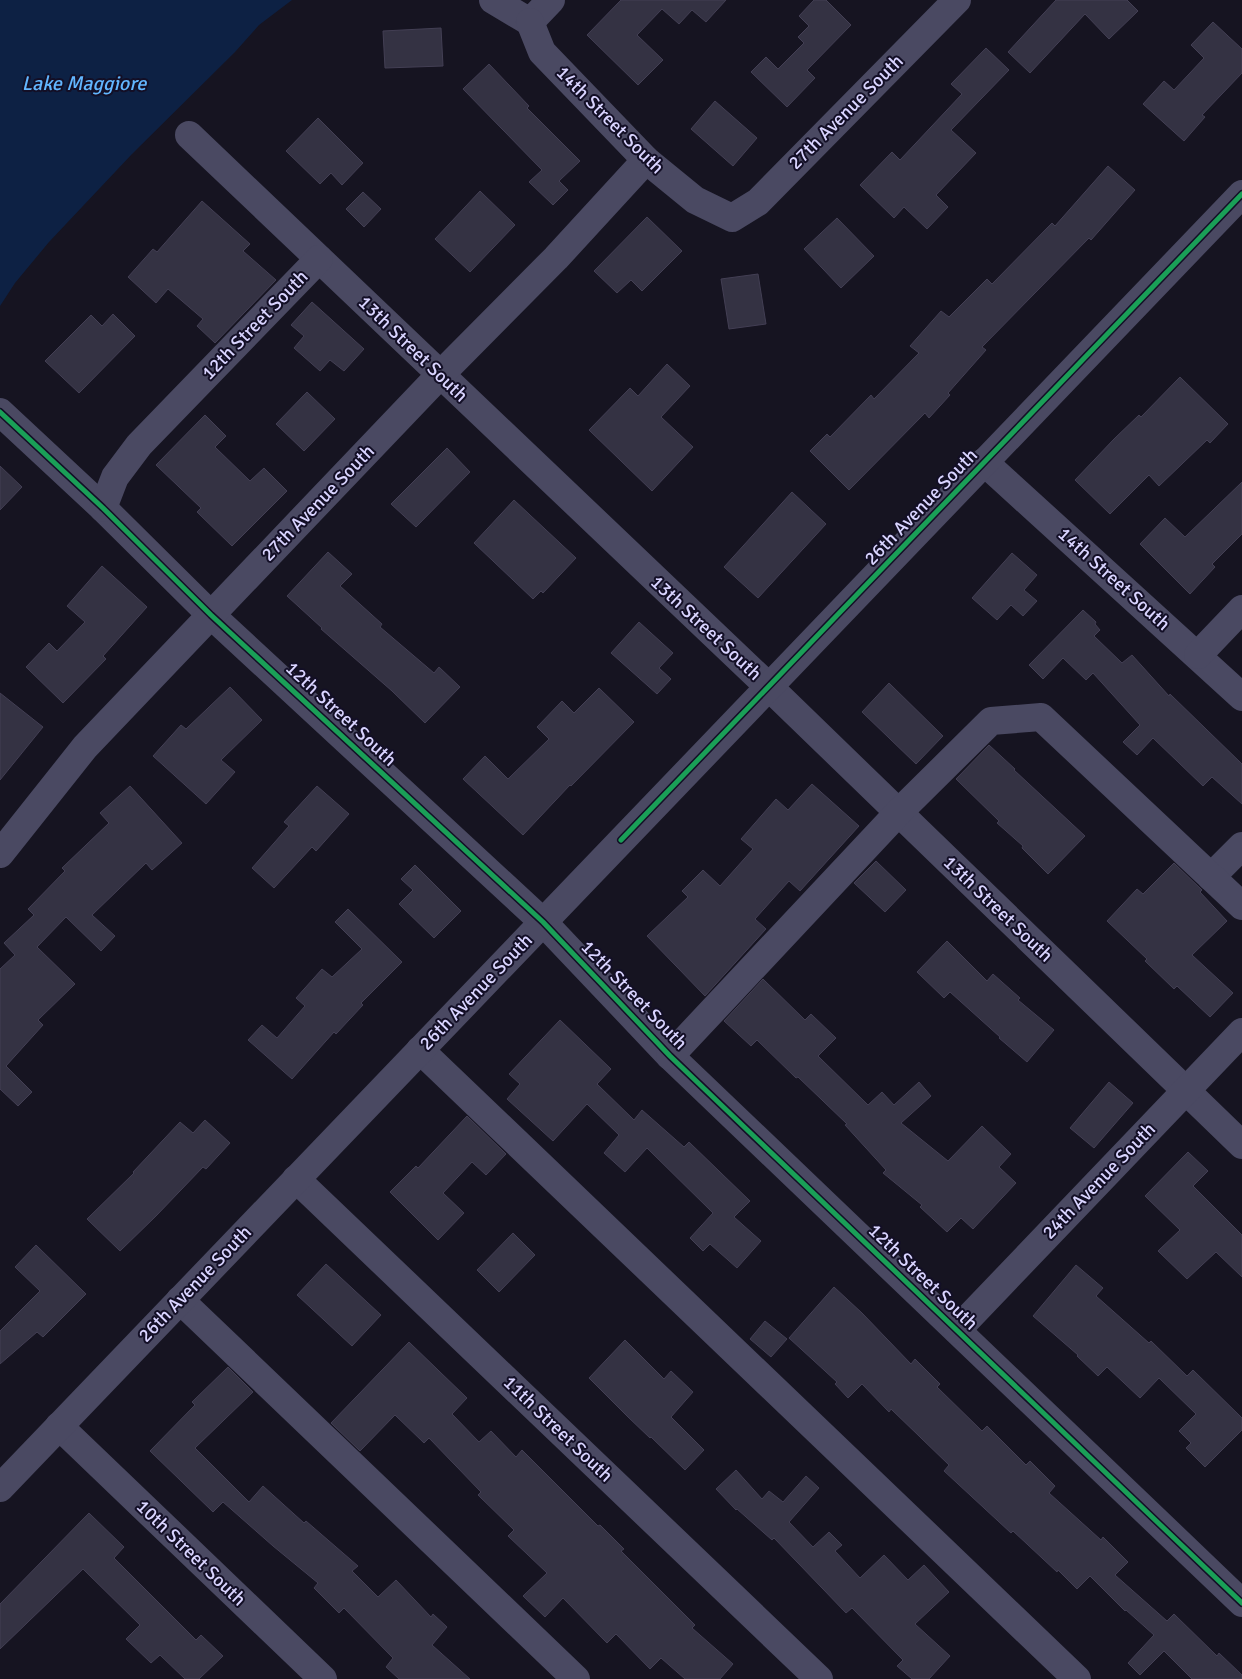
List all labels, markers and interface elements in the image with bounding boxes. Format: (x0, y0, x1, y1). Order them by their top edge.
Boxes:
street label: 27th Avenue South (783, 49, 909, 175)
street label: 14th Street South (551, 61, 669, 179)
water label: Lake Maggiore (22, 71, 147, 96)
street label: 12th Street South (197, 265, 313, 385)
street label: 13th Street South (353, 291, 473, 407)
street label: 27th Avenue South (256, 440, 380, 566)
street label: 26th Avenue South (859, 444, 983, 570)
street label: 14th Street South (1053, 522, 1175, 636)
street label: 13th Street South (645, 570, 767, 686)
street label: 12th Street South (280, 656, 402, 772)
street label: 13th Street South (938, 851, 1058, 967)
street label: 26th Avenue South (414, 929, 538, 1055)
street label: 12th Street South (576, 935, 692, 1055)
street label: 24th Avenue South (1037, 1118, 1161, 1244)
street label: 12th Street South (863, 1219, 983, 1335)
street label: 26th Avenue South (133, 1221, 257, 1347)
street label: 11th Street South (498, 1371, 618, 1487)
street label: 10th Street South (131, 1495, 251, 1611)

